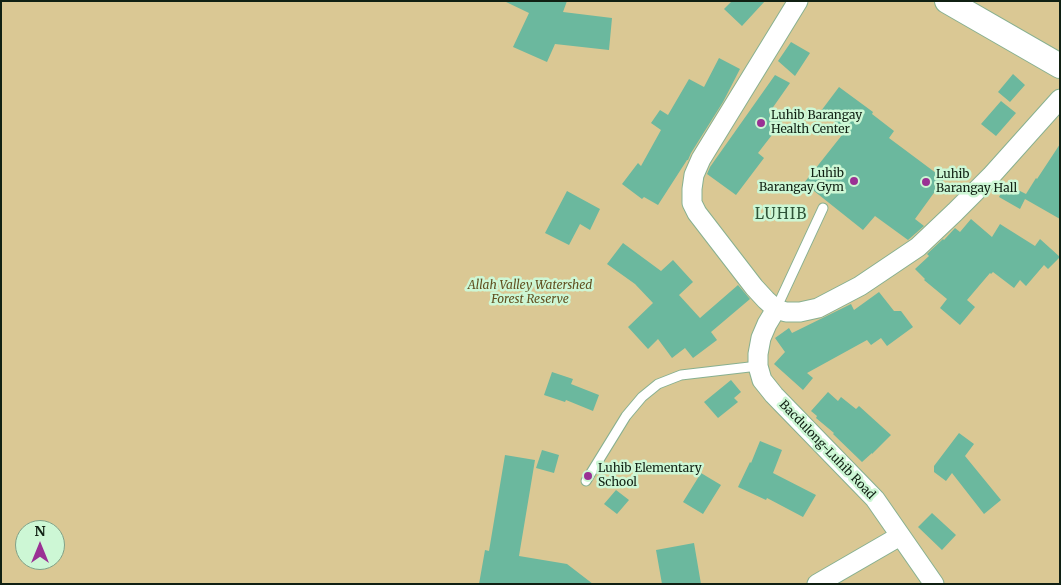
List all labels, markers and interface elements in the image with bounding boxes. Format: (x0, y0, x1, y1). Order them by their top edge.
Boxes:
place label: Luhib Barangay Health Center (771, 109, 862, 137)
marker: Luhib Barangay Health Center (755, 117, 767, 129)
place label: Luhib Barangay Gym (759, 167, 844, 195)
place label: Luhib Barangay Hall (936, 168, 1017, 196)
marker: Luhib Barangay Gym (848, 175, 860, 187)
marker: Luhib Barangay Hall (920, 176, 932, 188)
district label: LUHIB (754, 206, 808, 224)
park label: Allah Valley Watershed Forest Reserve (468, 279, 592, 307)
street label: Bacdulong-Luhib Road (776, 398, 878, 502)
place label: Luhib Elementary School (598, 462, 702, 490)
marker: Luhib Elementary School (582, 470, 594, 482)
north arrow (15, 520, 65, 570)
text: N (34, 522, 46, 540)

